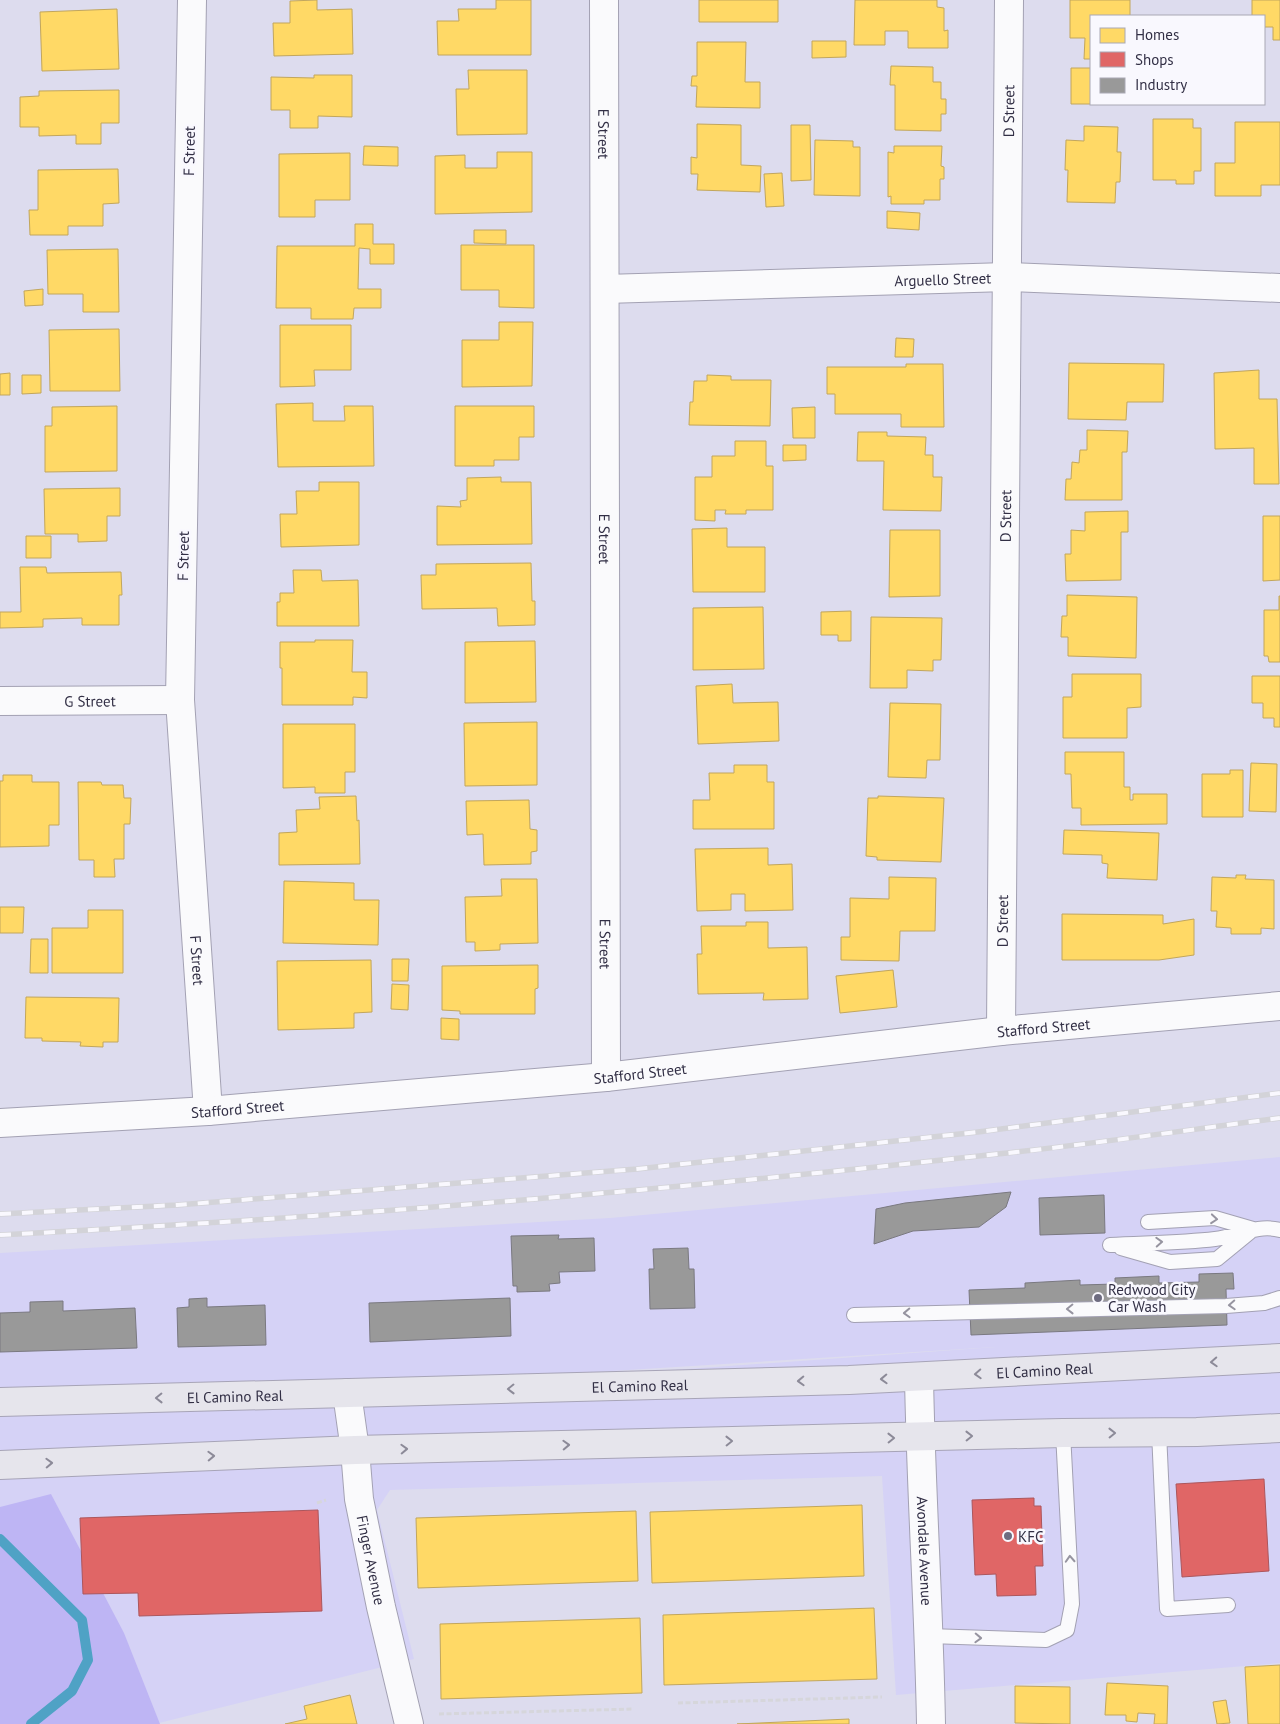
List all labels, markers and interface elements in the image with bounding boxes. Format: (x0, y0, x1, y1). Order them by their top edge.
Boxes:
legend (1090, 15, 1265, 105)
text: Homes (1135, 25, 1179, 44)
text: Shops (1135, 50, 1174, 69)
text: Industry (1135, 75, 1187, 94)
street label: D Street (998, 85, 1018, 137)
street label: E Street (595, 109, 614, 159)
street label: F Street (179, 126, 199, 176)
street label: Arguello Street (894, 268, 992, 290)
street label: D Street (995, 490, 1015, 542)
street label: E Street (595, 514, 615, 564)
street label: F Street (173, 531, 193, 581)
street label: G Street (64, 691, 116, 710)
street label: D Street (992, 895, 1012, 947)
street label: E Street (596, 919, 615, 969)
street label: F Street (187, 935, 209, 986)
street label: Stafford Street (996, 1014, 1091, 1041)
street label: Stafford Street (593, 1058, 688, 1088)
street label: Stafford Street (190, 1095, 285, 1121)
one-way arrow (1210, 1214, 1218, 1225)
one-way arrow (1155, 1236, 1163, 1247)
place label: Redwood City Car Wash (1108, 1280, 1196, 1316)
marker: Redwood City Car Wash (1092, 1292, 1104, 1304)
one-way arrow (1228, 1300, 1236, 1311)
one-way arrow (1065, 1304, 1073, 1314)
one-way arrow (903, 1308, 911, 1318)
one-way arrow (1210, 1356, 1218, 1367)
street label: El Camino Real (996, 1358, 1094, 1382)
one-way arrow (974, 1369, 982, 1380)
one-way arrow (880, 1373, 888, 1384)
street label: El Camino Real (591, 1375, 689, 1396)
one-way arrow (796, 1376, 804, 1386)
one-way arrow (506, 1384, 514, 1394)
street label: El Camino Real (186, 1385, 284, 1407)
one-way arrow (154, 1393, 162, 1403)
one-way arrow (1108, 1428, 1116, 1438)
one-way arrow (965, 1430, 973, 1441)
one-way arrow (887, 1432, 895, 1443)
one-way arrow (726, 1436, 733, 1446)
one-way arrow (563, 1439, 571, 1450)
one-way arrow (400, 1444, 408, 1454)
one-way arrow (208, 1451, 215, 1461)
one-way arrow (45, 1458, 53, 1468)
street label: Avondale Avenue (913, 1496, 937, 1606)
street label: Finger Avenue (353, 1513, 390, 1607)
place label: KFC (1018, 1527, 1043, 1546)
marker: KFC (1002, 1530, 1014, 1542)
one-way arrow (1065, 1555, 1075, 1563)
one-way arrow (974, 1632, 982, 1643)

